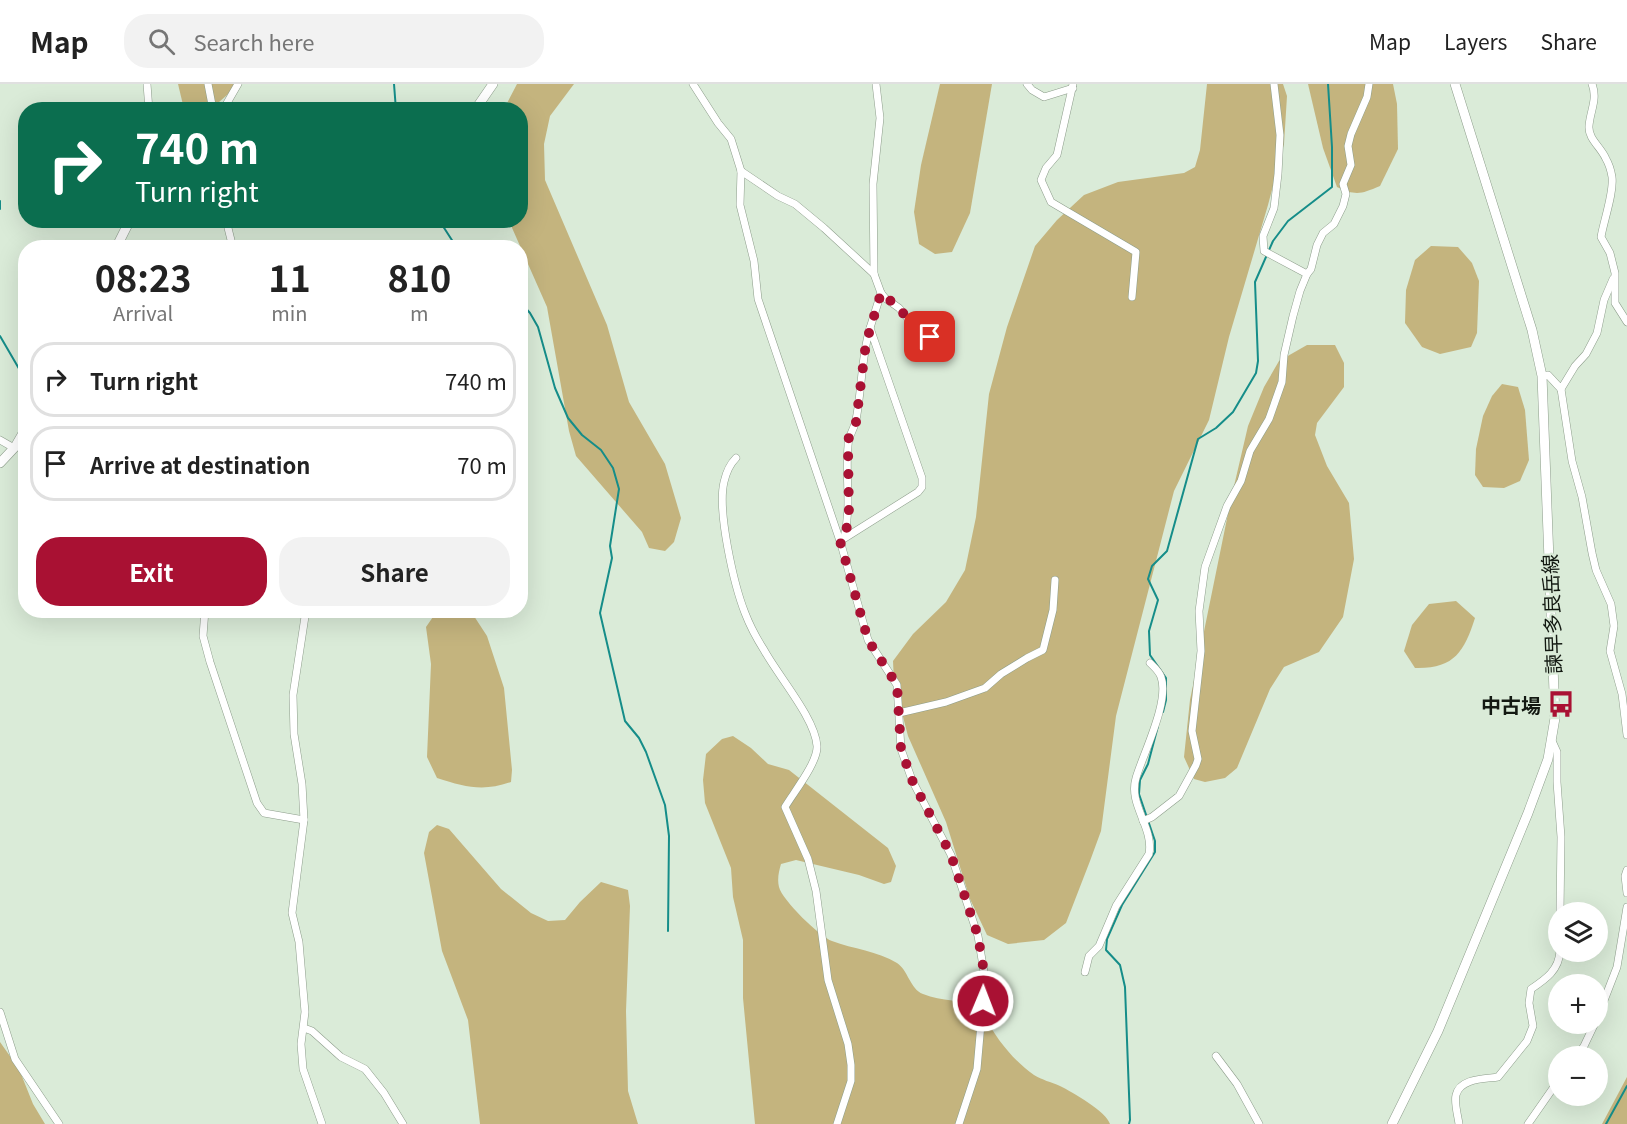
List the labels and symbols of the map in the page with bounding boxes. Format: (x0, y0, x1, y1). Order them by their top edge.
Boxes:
pin (904, 311, 955, 362)
street label: 諫早多良岳線 (1534, 554, 1568, 674)
bus stop icon: 中古場 (1546, 689, 1576, 719)
place label: 中古場 (1481, 690, 1541, 719)
position arrow (951, 969, 1015, 1033)

